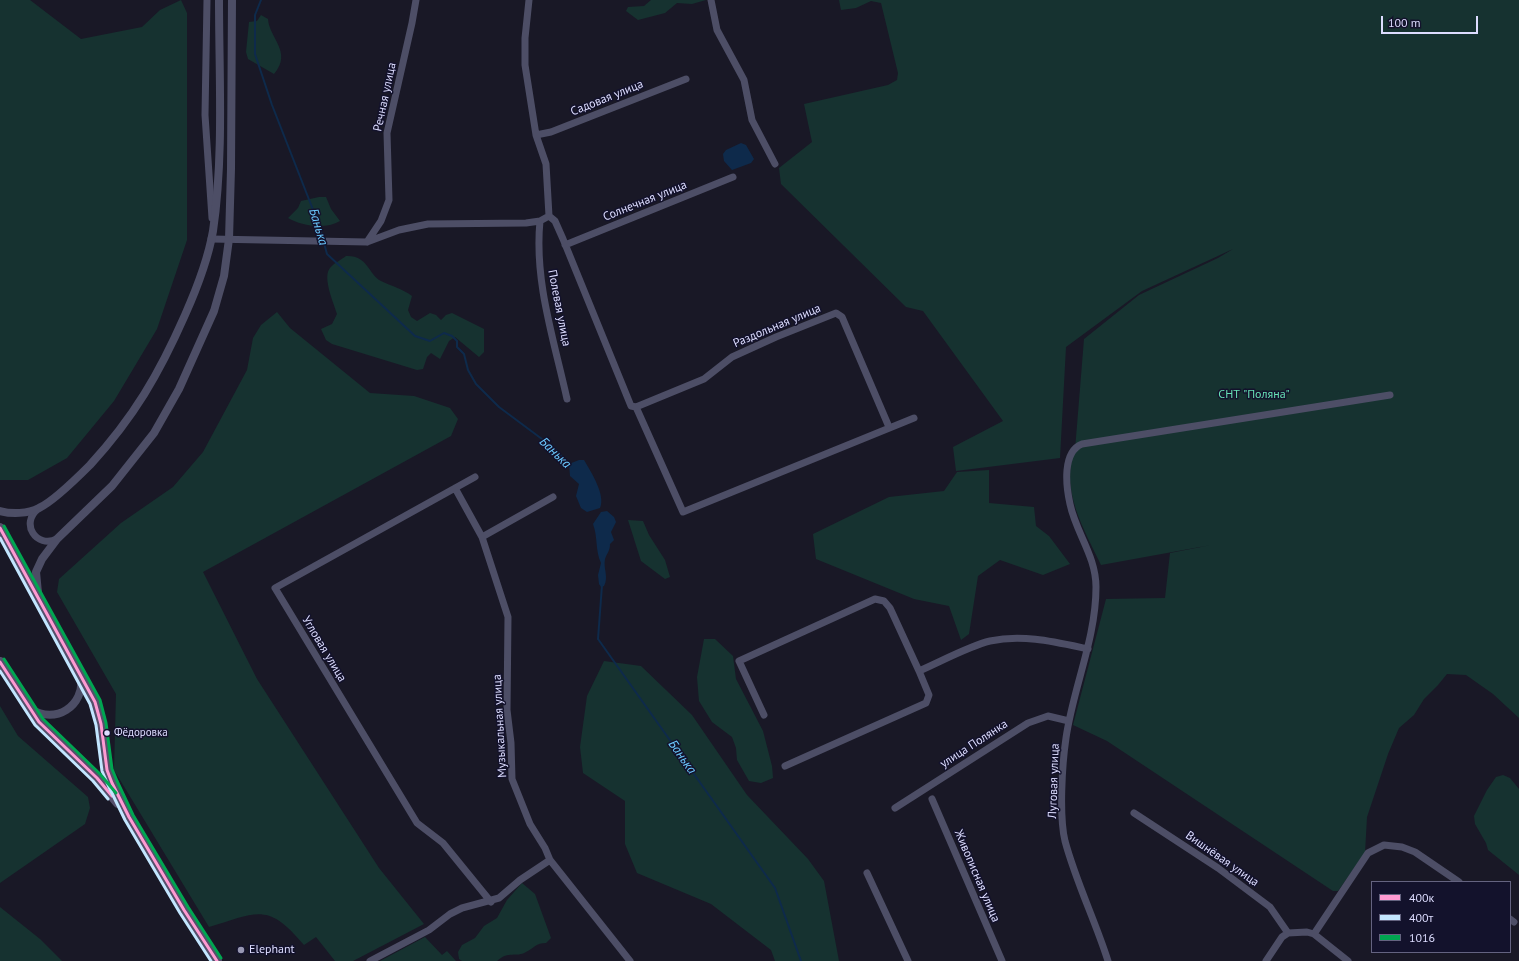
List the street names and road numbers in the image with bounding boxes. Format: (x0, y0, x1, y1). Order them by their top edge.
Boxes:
street label: Речная улица (371, 61, 399, 133)
street label: Садовая улица (569, 77, 645, 119)
street label: Солнечная улица (601, 178, 689, 224)
street label: Полевая улица (545, 268, 573, 348)
street label: Раздольная улица (731, 301, 823, 351)
street label: Угловая улица (299, 614, 349, 684)
street label: Музыкальная улица (490, 674, 510, 778)
street label: улица Полянка (937, 717, 1011, 771)
street label: Луговая улица (1045, 743, 1063, 819)
street label: Живописная улица (951, 828, 1003, 924)
street label: Вишнёвая улица (1183, 828, 1261, 890)

